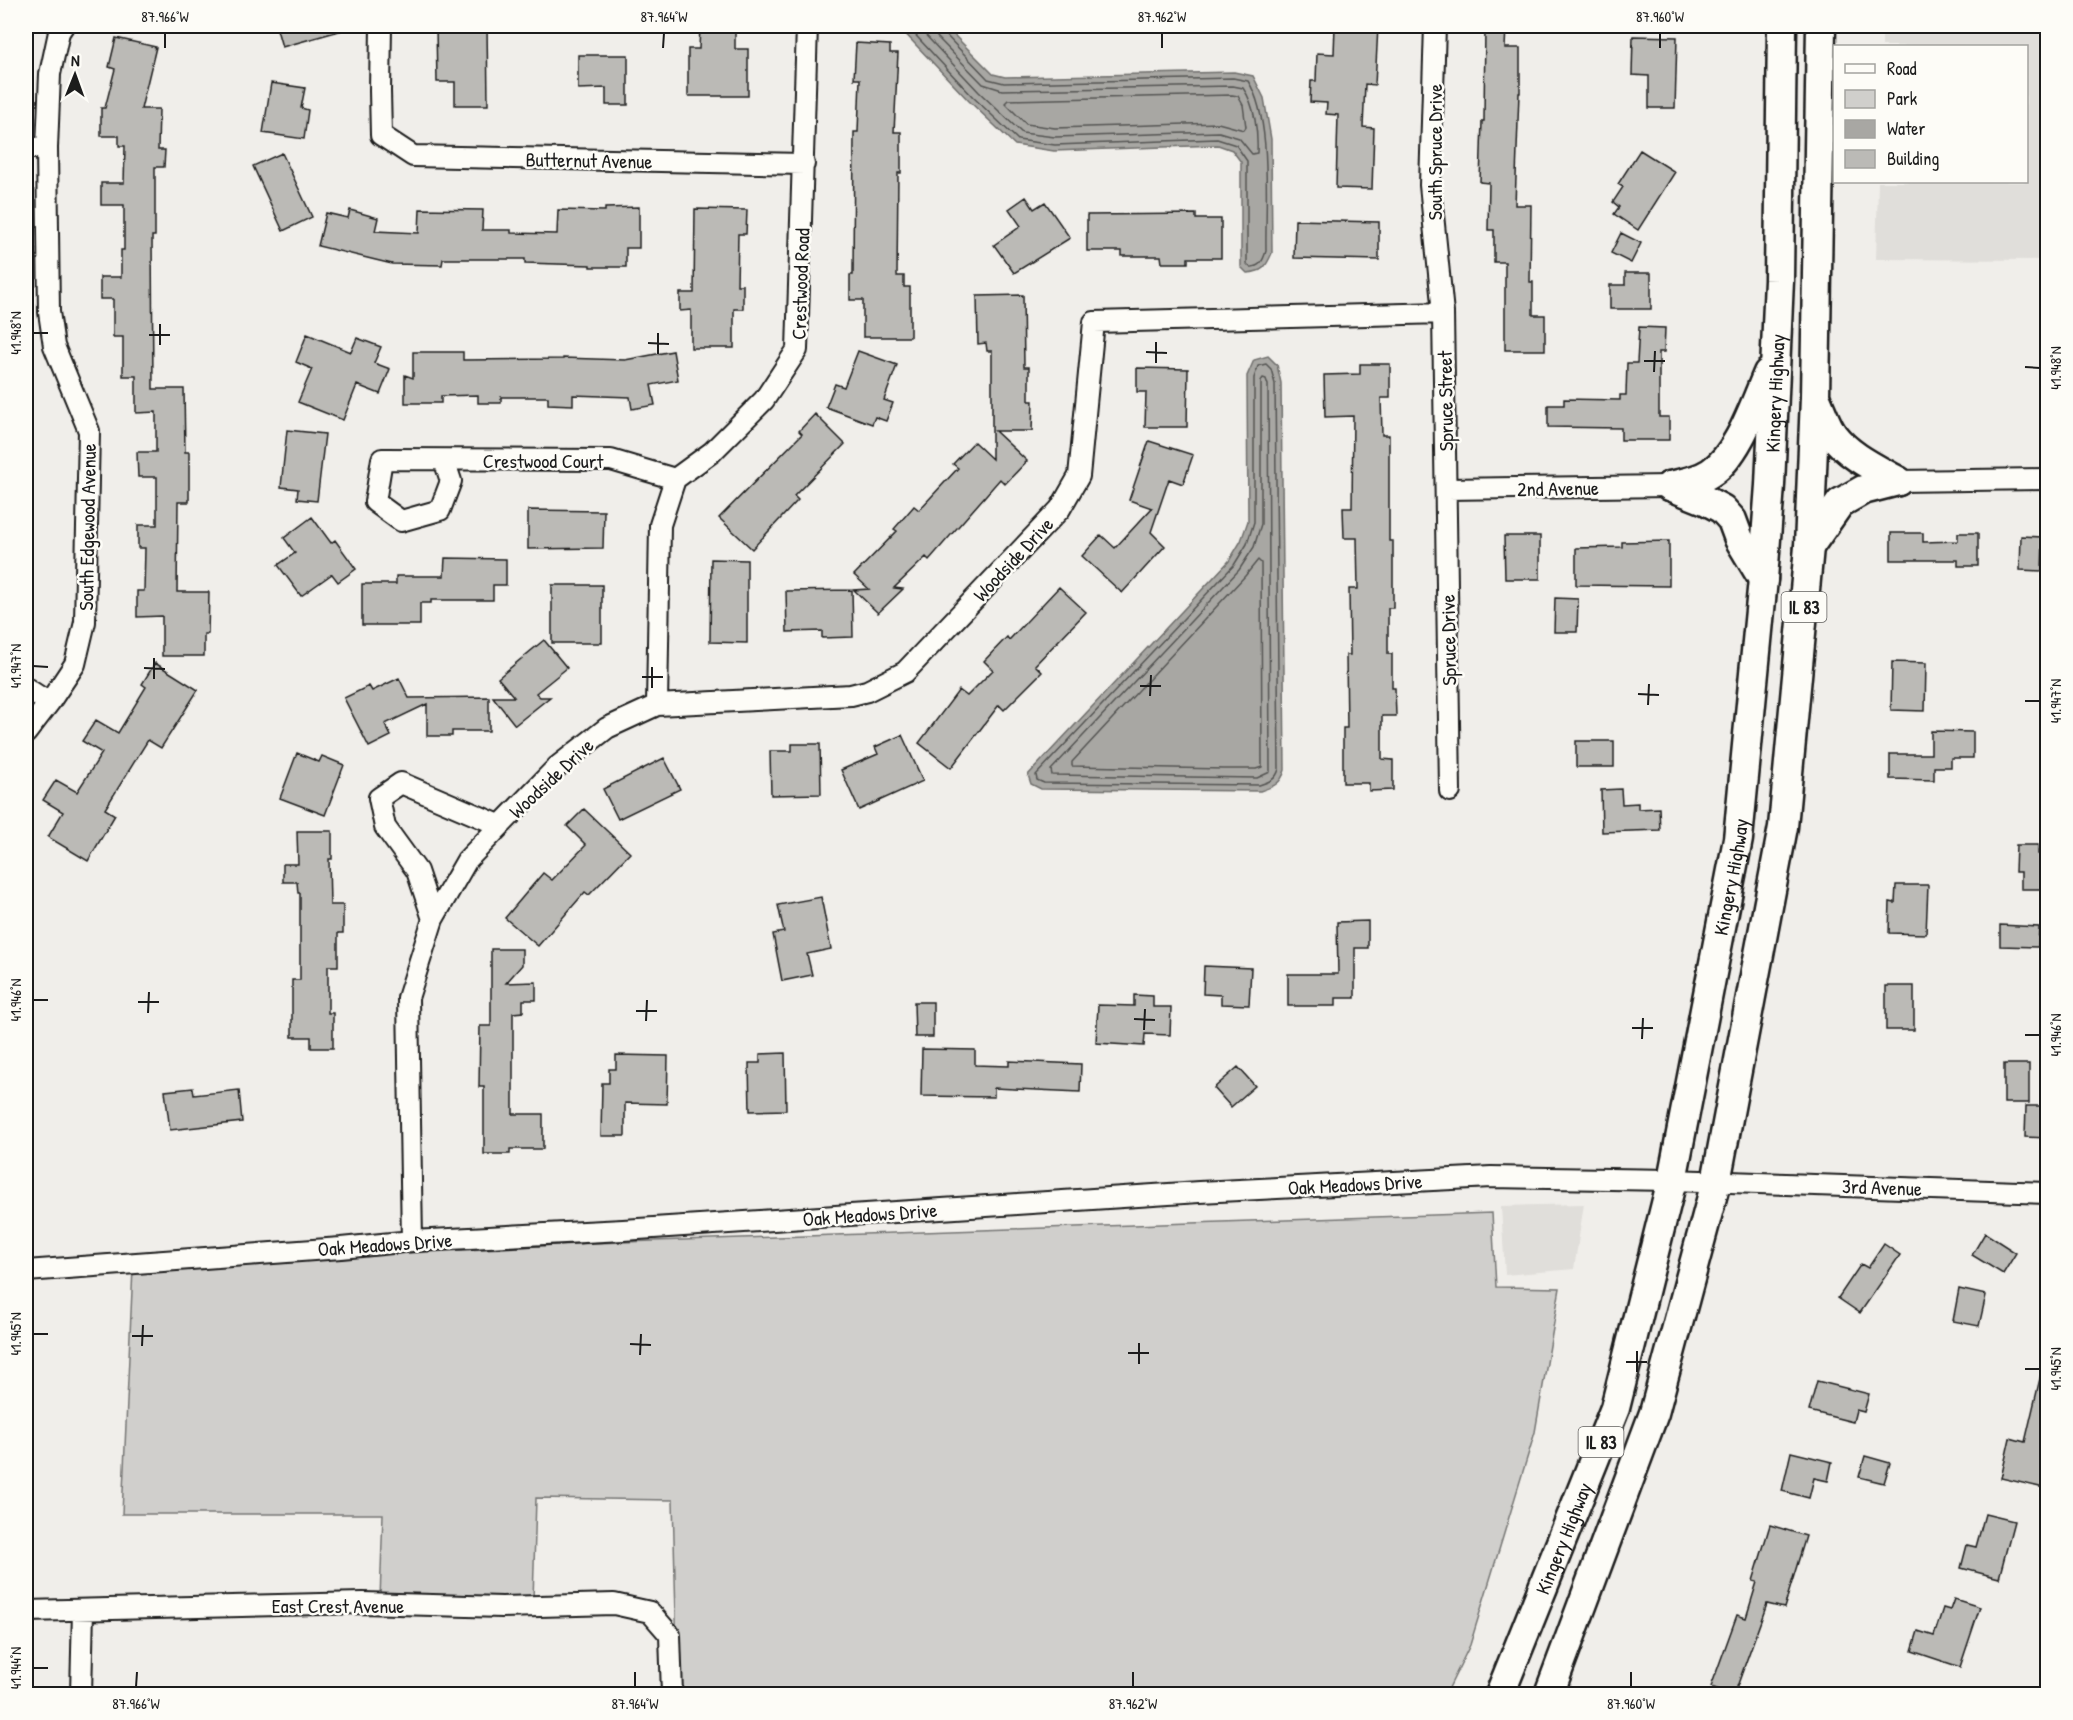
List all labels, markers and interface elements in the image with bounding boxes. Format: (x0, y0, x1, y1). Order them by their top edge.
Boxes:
text: 87.966°W (141, 6, 189, 27)
text: 87.964°W (641, 6, 688, 27)
text: 87.962°W (1138, 6, 1187, 27)
text: 87.960°W (1636, 6, 1685, 27)
north arrow (45, 45, 105, 105)
legend (1833, 45, 2028, 183)
text: N (71, 49, 80, 71)
text: Road (1887, 56, 1917, 81)
street label: South Spruce Drive (1421, 84, 1448, 220)
text: Park (1887, 86, 1918, 111)
text: Water (1887, 116, 1925, 141)
street label: Butternut Avenue (525, 145, 653, 175)
text: Building (1887, 146, 1939, 171)
street label: Crestwood Road (785, 227, 815, 340)
text: 41.948°N (5, 311, 26, 355)
street label: Kingery Highway (1758, 333, 1790, 453)
text: 41.948°N (2045, 346, 2066, 390)
street label: Spruce Street (1431, 349, 1459, 451)
street label: South Edgewood Avenue (72, 443, 102, 611)
street label: Crestwood Court (483, 447, 604, 474)
street label: 2nd Avenue (1517, 474, 1599, 502)
street label: Woodside Drive (967, 511, 1059, 607)
road number: IL 83 (1782, 592, 1826, 622)
street label: Spruce Drive (1434, 594, 1462, 686)
text: 41.947°N (5, 644, 26, 688)
text: 41.947°N (2045, 679, 2066, 723)
street label: Woodside Drive (503, 732, 599, 824)
street label: Kingery Highway (1706, 817, 1753, 938)
text: 41.946°N (5, 979, 26, 1021)
text: 41.946°N (2045, 1014, 2066, 1056)
street label: Oak Meadows Drive (1287, 1167, 1423, 1201)
street label: 3rd Avenue (1842, 1172, 1922, 1202)
street label: Oak Meadows Drive (802, 1196, 938, 1232)
street label: Oak Meadows Drive (317, 1226, 453, 1262)
text: 41.945°N (5, 1312, 26, 1356)
text: 41.945°N (2045, 1347, 2066, 1391)
road number: IL 83 (1578, 1427, 1624, 1457)
street label: Kingery Highway (1528, 1478, 1597, 1598)
street label: East Crest Avenue (272, 1592, 404, 1619)
text: 41.944°N (5, 1647, 26, 1689)
text: 87.966°W (112, 1693, 160, 1714)
text: 87.964°W (612, 1693, 659, 1714)
text: 87.962°W (1109, 1693, 1158, 1714)
text: 87.960°W (1607, 1693, 1656, 1714)

